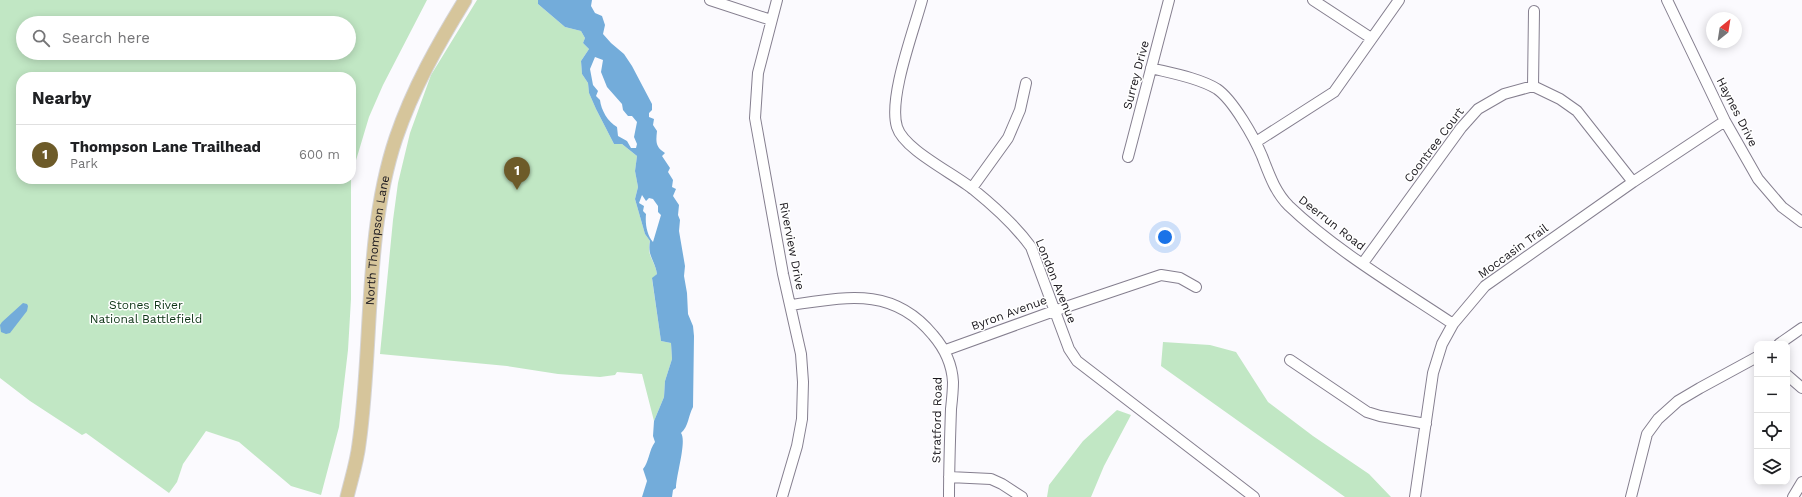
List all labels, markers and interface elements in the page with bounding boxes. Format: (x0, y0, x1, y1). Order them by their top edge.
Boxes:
north arrow (1706, 12, 1742, 48)
search box (16, 16, 356, 60)
icon: search (30, 27, 52, 49)
text: Search here (62, 29, 150, 47)
street label: Surrey Drive (1120, 39, 1152, 111)
street label: Haynes Drive (1714, 75, 1761, 149)
text: Nearby (32, 88, 91, 108)
street label: Coontree Court (1401, 105, 1467, 185)
text: Thompson Lane Trailhead (70, 138, 261, 156)
text: 1 (42, 147, 48, 162)
text: 600 m (299, 147, 340, 162)
text: Park (70, 156, 98, 171)
pin: 1 (504, 157, 530, 190)
street label: North Thompson Lane (363, 174, 392, 306)
street label: Deerrun Road (1296, 193, 1368, 253)
street label: Riverview Drive (777, 201, 807, 291)
street label: Moccasin Trail (1475, 221, 1551, 281)
your location (1155, 227, 1175, 247)
street label: London Avenue (1033, 237, 1079, 325)
street label: Byron Avenue (969, 293, 1049, 333)
park label: Stones River National Battlefield (90, 298, 202, 326)
map controls (1754, 341, 1790, 485)
button: + (1754, 341, 1790, 377)
street label: Stratford Road (929, 377, 945, 463)
button: − (1754, 377, 1790, 413)
button: locate (1754, 413, 1790, 449)
button: layers (1754, 449, 1790, 485)

